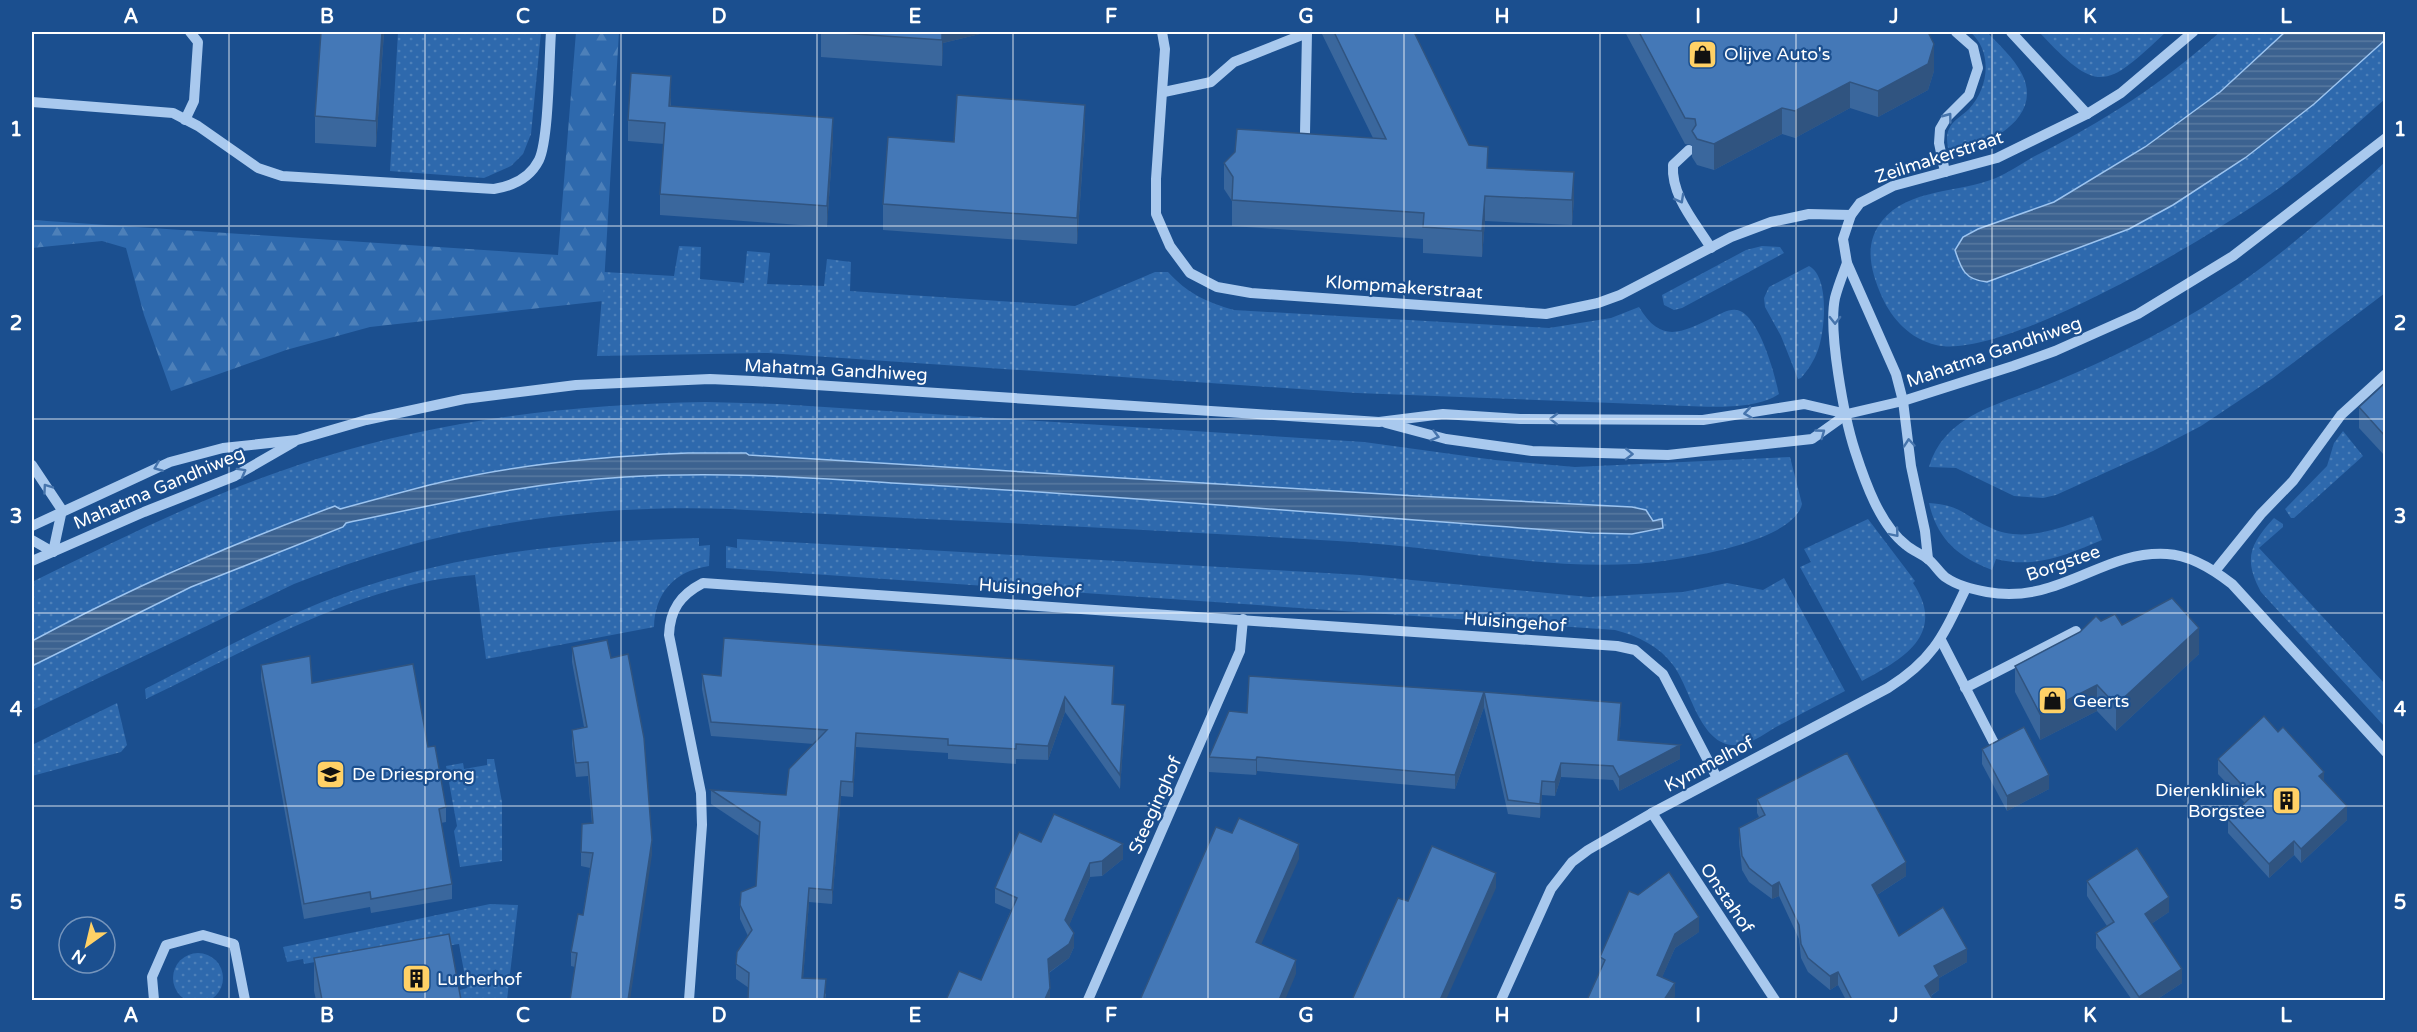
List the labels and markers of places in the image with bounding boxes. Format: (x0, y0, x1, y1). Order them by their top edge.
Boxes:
shop icon: Olijve Auto's (1687, 38, 1719, 70)
place label: Olijve Auto's (1724, 43, 1831, 65)
shop icon: Geerts (2036, 685, 2068, 717)
place label: Geerts (2073, 690, 2129, 712)
school or university icon: De Driesprong (315, 758, 347, 790)
place label: De Driesprong (352, 763, 475, 785)
place label: Dierenkliniek Borgstee (2155, 779, 2265, 822)
building icon: Dierenkliniek Borgstee (2270, 784, 2302, 816)
building icon: Lutherhof (400, 963, 432, 995)
place label: Lutherhof (437, 968, 522, 990)

